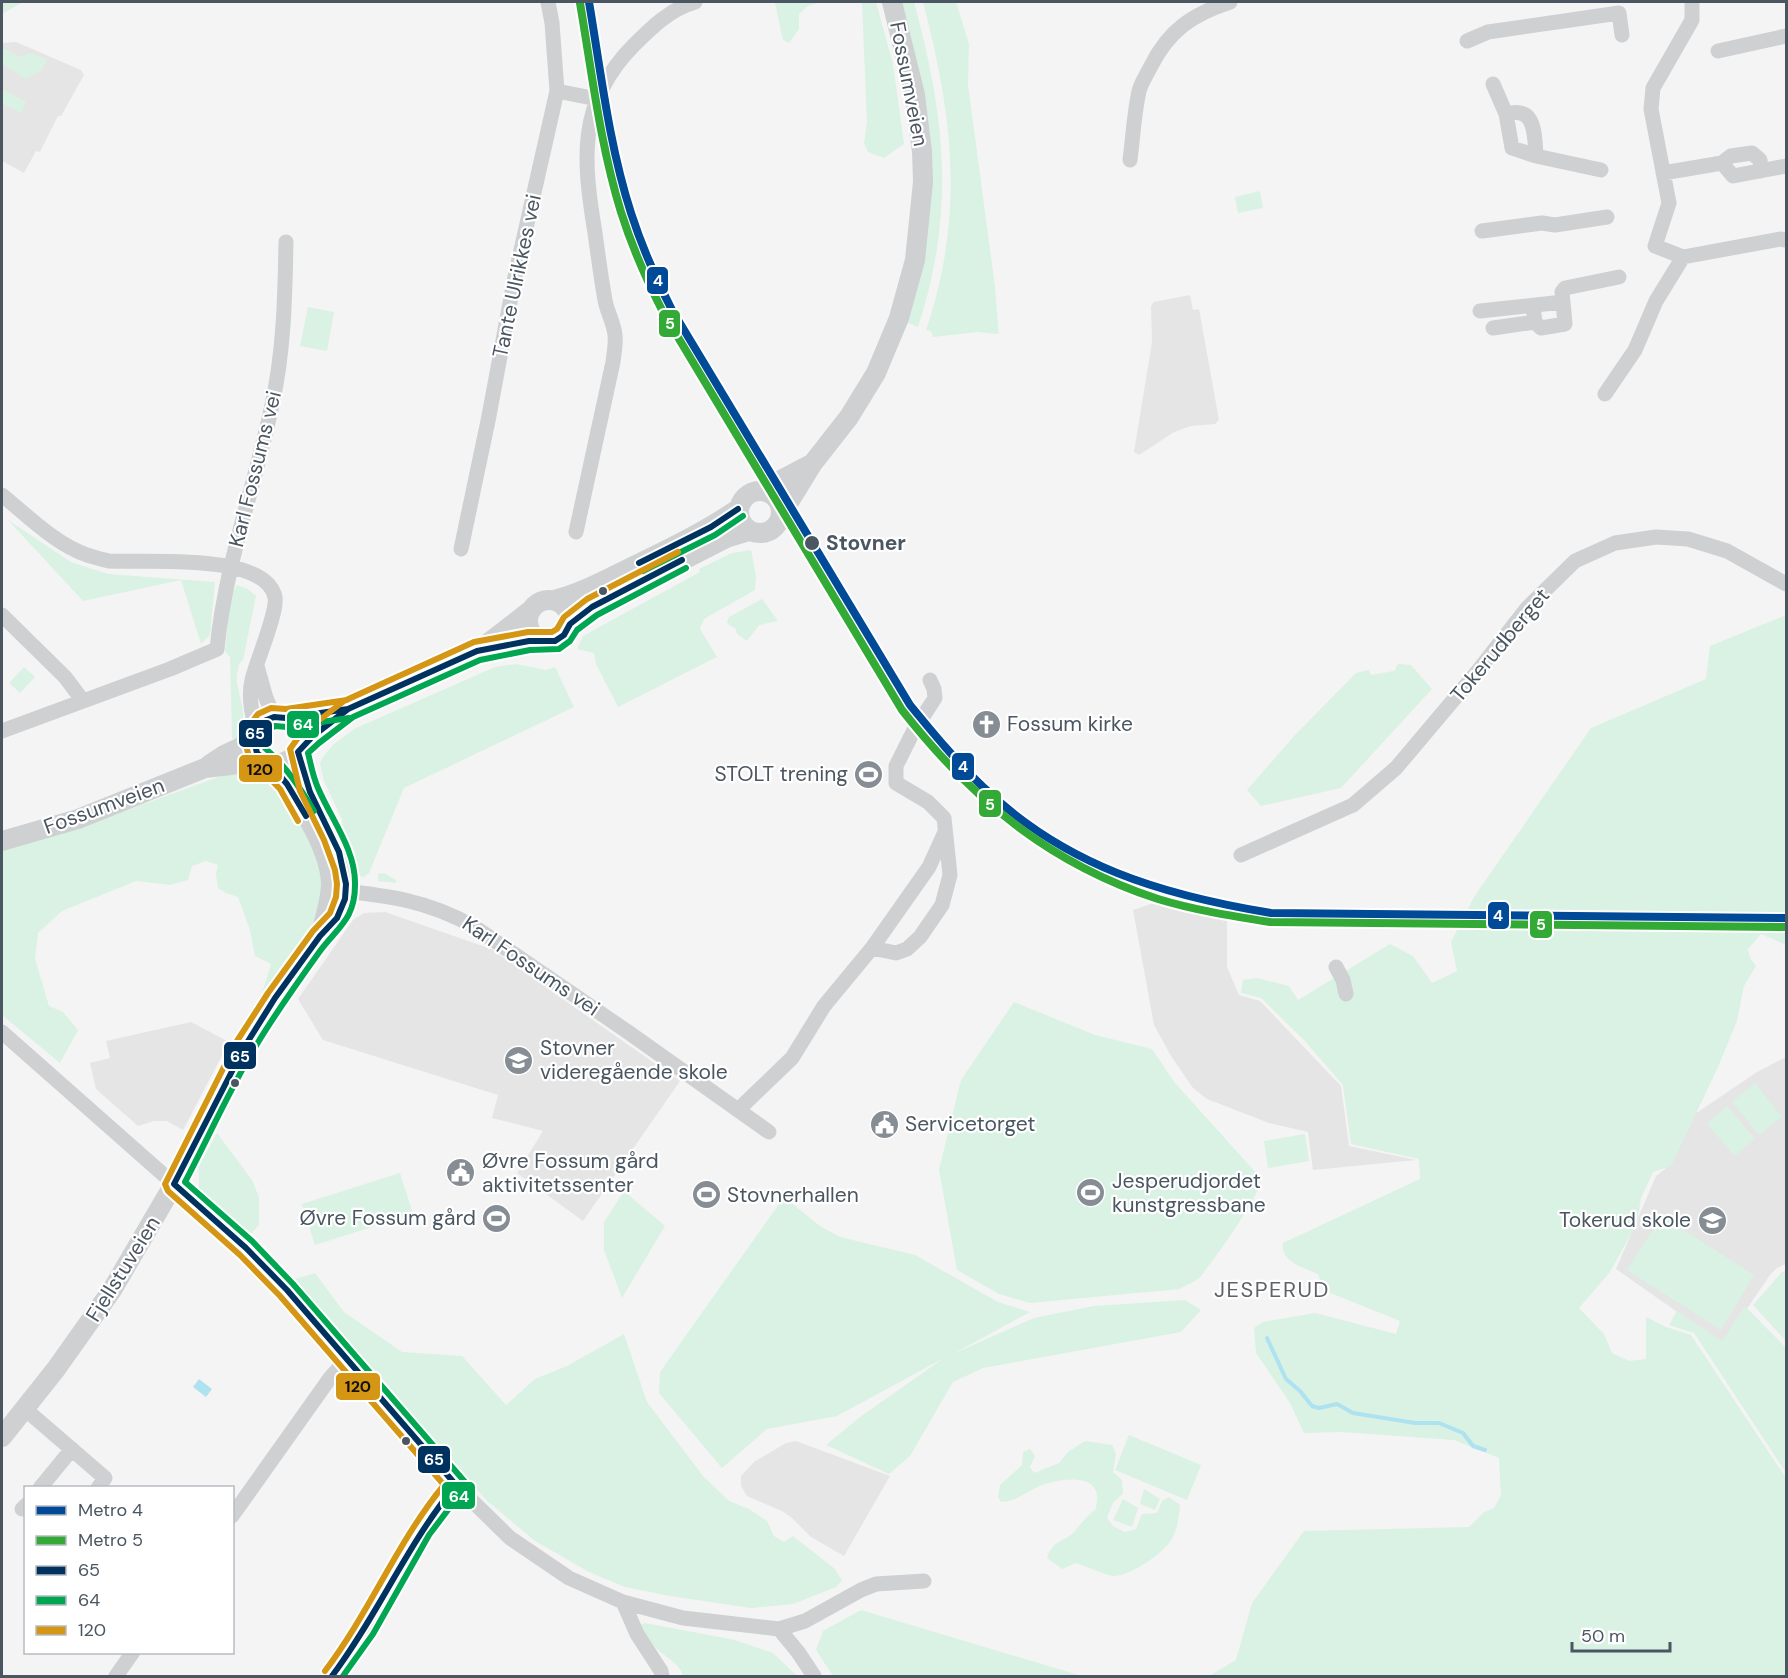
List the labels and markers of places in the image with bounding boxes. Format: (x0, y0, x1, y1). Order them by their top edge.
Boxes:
place label: Stovner (826, 529, 906, 557)
marker: Stovner (803, 534, 821, 552)
unlabelled marker (597, 585, 609, 597)
church icon: Fossum kirke (970, 708, 1002, 740)
place label: Fossum kirke (1007, 710, 1133, 738)
sports icon: STOLT trening (853, 758, 885, 790)
place label: STOLT trening (714, 760, 848, 788)
place label: Stovner videregående skole (540, 1034, 728, 1086)
school or university icon: Stovner videregående skole (503, 1044, 535, 1076)
unlabelled marker (229, 1077, 241, 1089)
public building icon: Servicetorget (868, 1108, 900, 1140)
place label: Servicetorget (905, 1110, 1036, 1138)
place label: Øvre Fossum gård aktivitetssenter (482, 1147, 659, 1199)
public building icon: Øvre Fossum gård aktivitetssenter (445, 1157, 477, 1189)
place label: Jesperudjordet kunstgressbane (1112, 1167, 1266, 1219)
sports icon: Jesperudjordet kunstgressbane (1075, 1177, 1107, 1209)
sports icon: Stovnerhallen (690, 1179, 722, 1211)
place label: Stovnerhallen (727, 1181, 859, 1209)
sports icon: Øvre Fossum gård (481, 1202, 513, 1234)
place label: Øvre Fossum gård (299, 1204, 476, 1232)
school or university icon: Tokerud skole (1696, 1204, 1728, 1236)
place label: Tokerud skole (1559, 1206, 1691, 1234)
unlabelled marker (400, 1435, 412, 1447)

